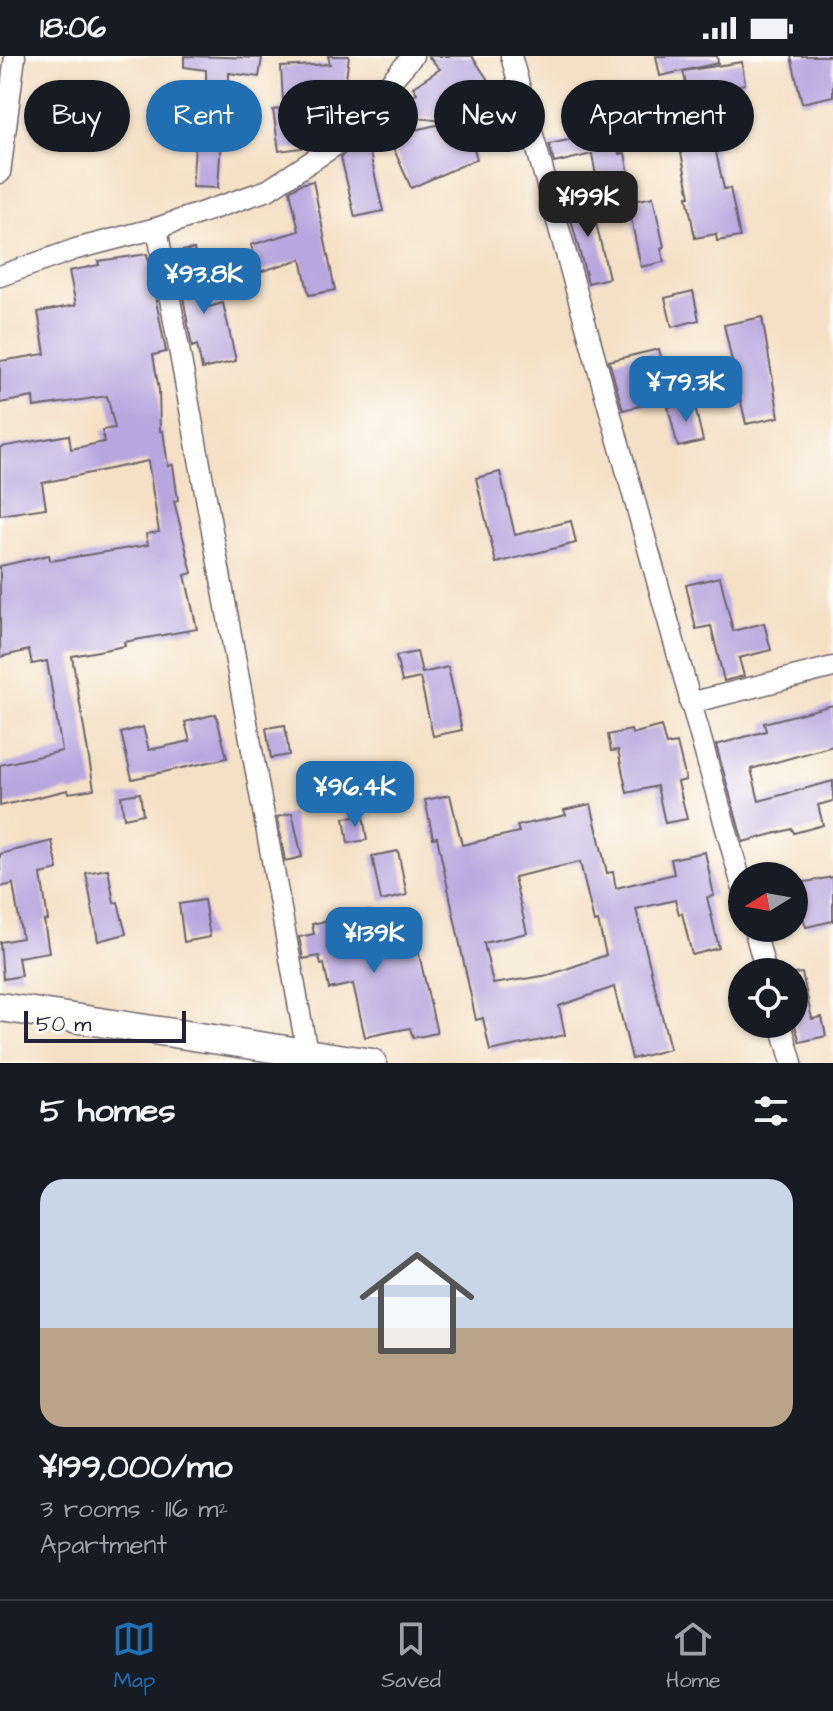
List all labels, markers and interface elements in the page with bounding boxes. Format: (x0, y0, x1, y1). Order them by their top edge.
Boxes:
text: 18:06 (40, 7, 106, 49)
chip: Buy (24, 80, 130, 152)
chip: Rent (146, 80, 262, 152)
chip: Filters (278, 80, 418, 152)
chip: New (434, 80, 545, 152)
chip: Apartment (561, 80, 754, 152)
pin: ¥199K (532, 171, 644, 239)
text: ¥199K (557, 179, 619, 215)
pin: ¥93.8K (139, 248, 269, 316)
text: ¥93.8K (165, 256, 243, 292)
pin: ¥79.3K (621, 356, 751, 424)
text: ¥79.3K (647, 364, 725, 400)
pin: ¥96.4K (290, 761, 420, 829)
text: ¥96.4K (314, 769, 396, 805)
north arrow (728, 862, 808, 942)
map controls (728, 862, 808, 1038)
pin: ¥139K (318, 907, 430, 975)
text: ¥139K (344, 915, 405, 951)
button: locate (728, 958, 808, 1038)
scale bar (24, 1007, 186, 1043)
text: 50 m (36, 1009, 91, 1040)
text: 5 homes (40, 1087, 176, 1135)
icon: filters (749, 1089, 793, 1133)
icon: home (345, 1231, 489, 1375)
text: ¥199,000/mo (40, 1443, 233, 1491)
text: 3 rooms · 116 m² (40, 1491, 228, 1527)
text: Apartment (40, 1527, 167, 1563)
tab: Map (112, 1617, 156, 1696)
tab: Saved (381, 1617, 441, 1696)
tab: Home (666, 1617, 721, 1696)

